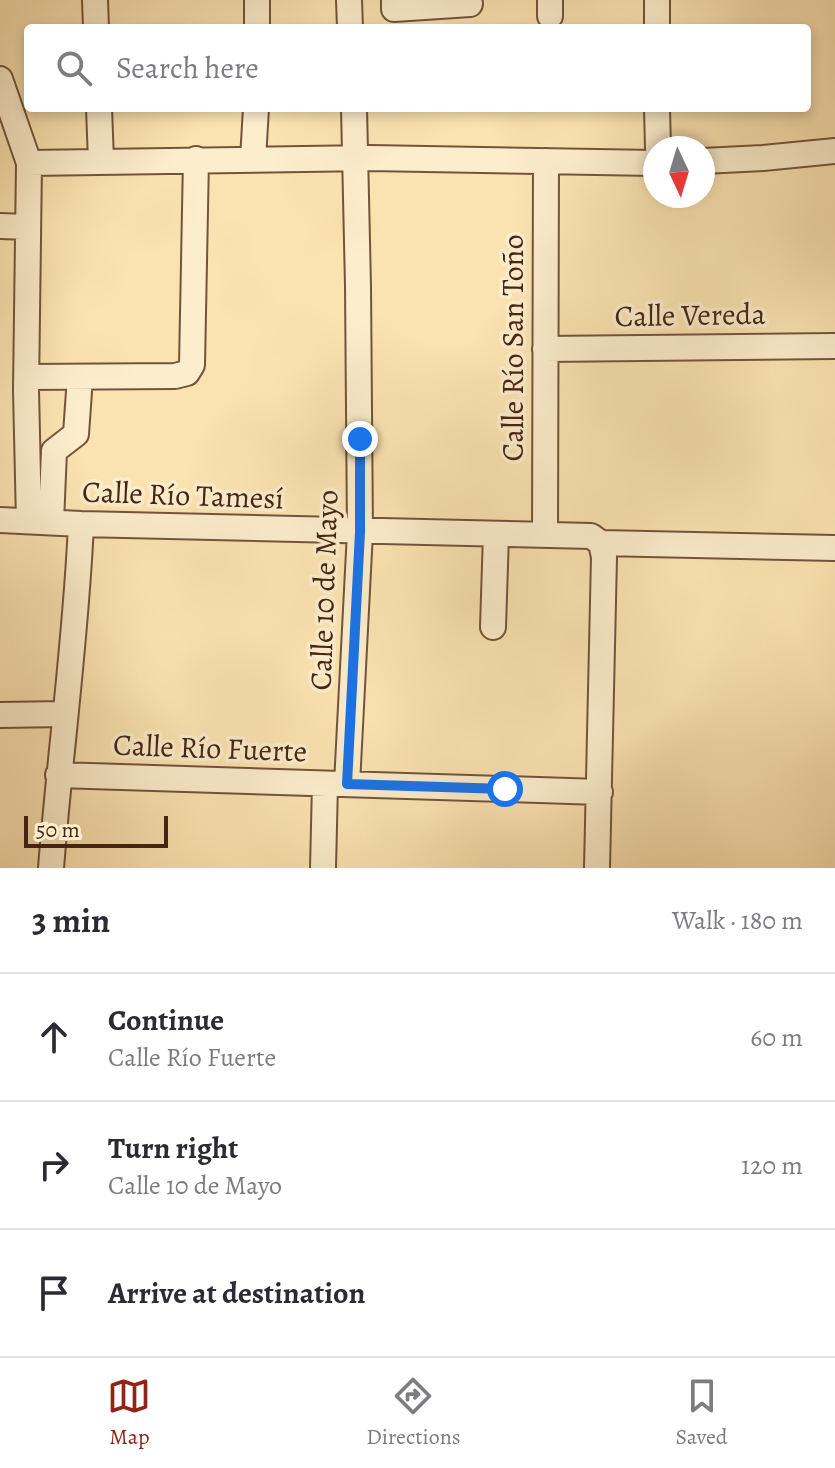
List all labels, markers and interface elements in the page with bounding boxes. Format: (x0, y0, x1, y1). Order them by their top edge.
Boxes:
search box (24, 24, 811, 112)
icon: search (52, 46, 96, 90)
text: Search here (116, 48, 259, 88)
north arrow (643, 136, 715, 208)
street label: Calle Río San Toño (493, 234, 533, 462)
street label: Calle Vereda (614, 294, 766, 336)
route end (342, 421, 378, 457)
street label: Calle Río Tamesí (81, 471, 285, 519)
street label: Calle 10 de Mayo (301, 489, 347, 691)
street label: Calle Río Fuerte (112, 725, 308, 771)
route start (487, 771, 523, 807)
scale bar (24, 812, 168, 848)
text: 50 m (36, 815, 80, 845)
text: 3 min (32, 897, 110, 944)
text: Walk · 180 m (672, 903, 803, 938)
text: Continue (108, 1000, 224, 1040)
icon: ahead (32, 1015, 76, 1059)
text: 60 m (750, 1020, 803, 1055)
text: Calle Río Fuerte (108, 1040, 276, 1075)
text: Turn right (108, 1128, 238, 1168)
icon: right (32, 1143, 76, 1187)
text: 120 m (741, 1148, 803, 1183)
text: Calle 10 de Mayo (108, 1168, 282, 1203)
icon: arrive (32, 1271, 76, 1315)
text: Arrive at destination (108, 1273, 365, 1313)
tab: Map (107, 1374, 151, 1452)
tab: Directions (366, 1374, 461, 1452)
tab: Saved (675, 1374, 728, 1452)

